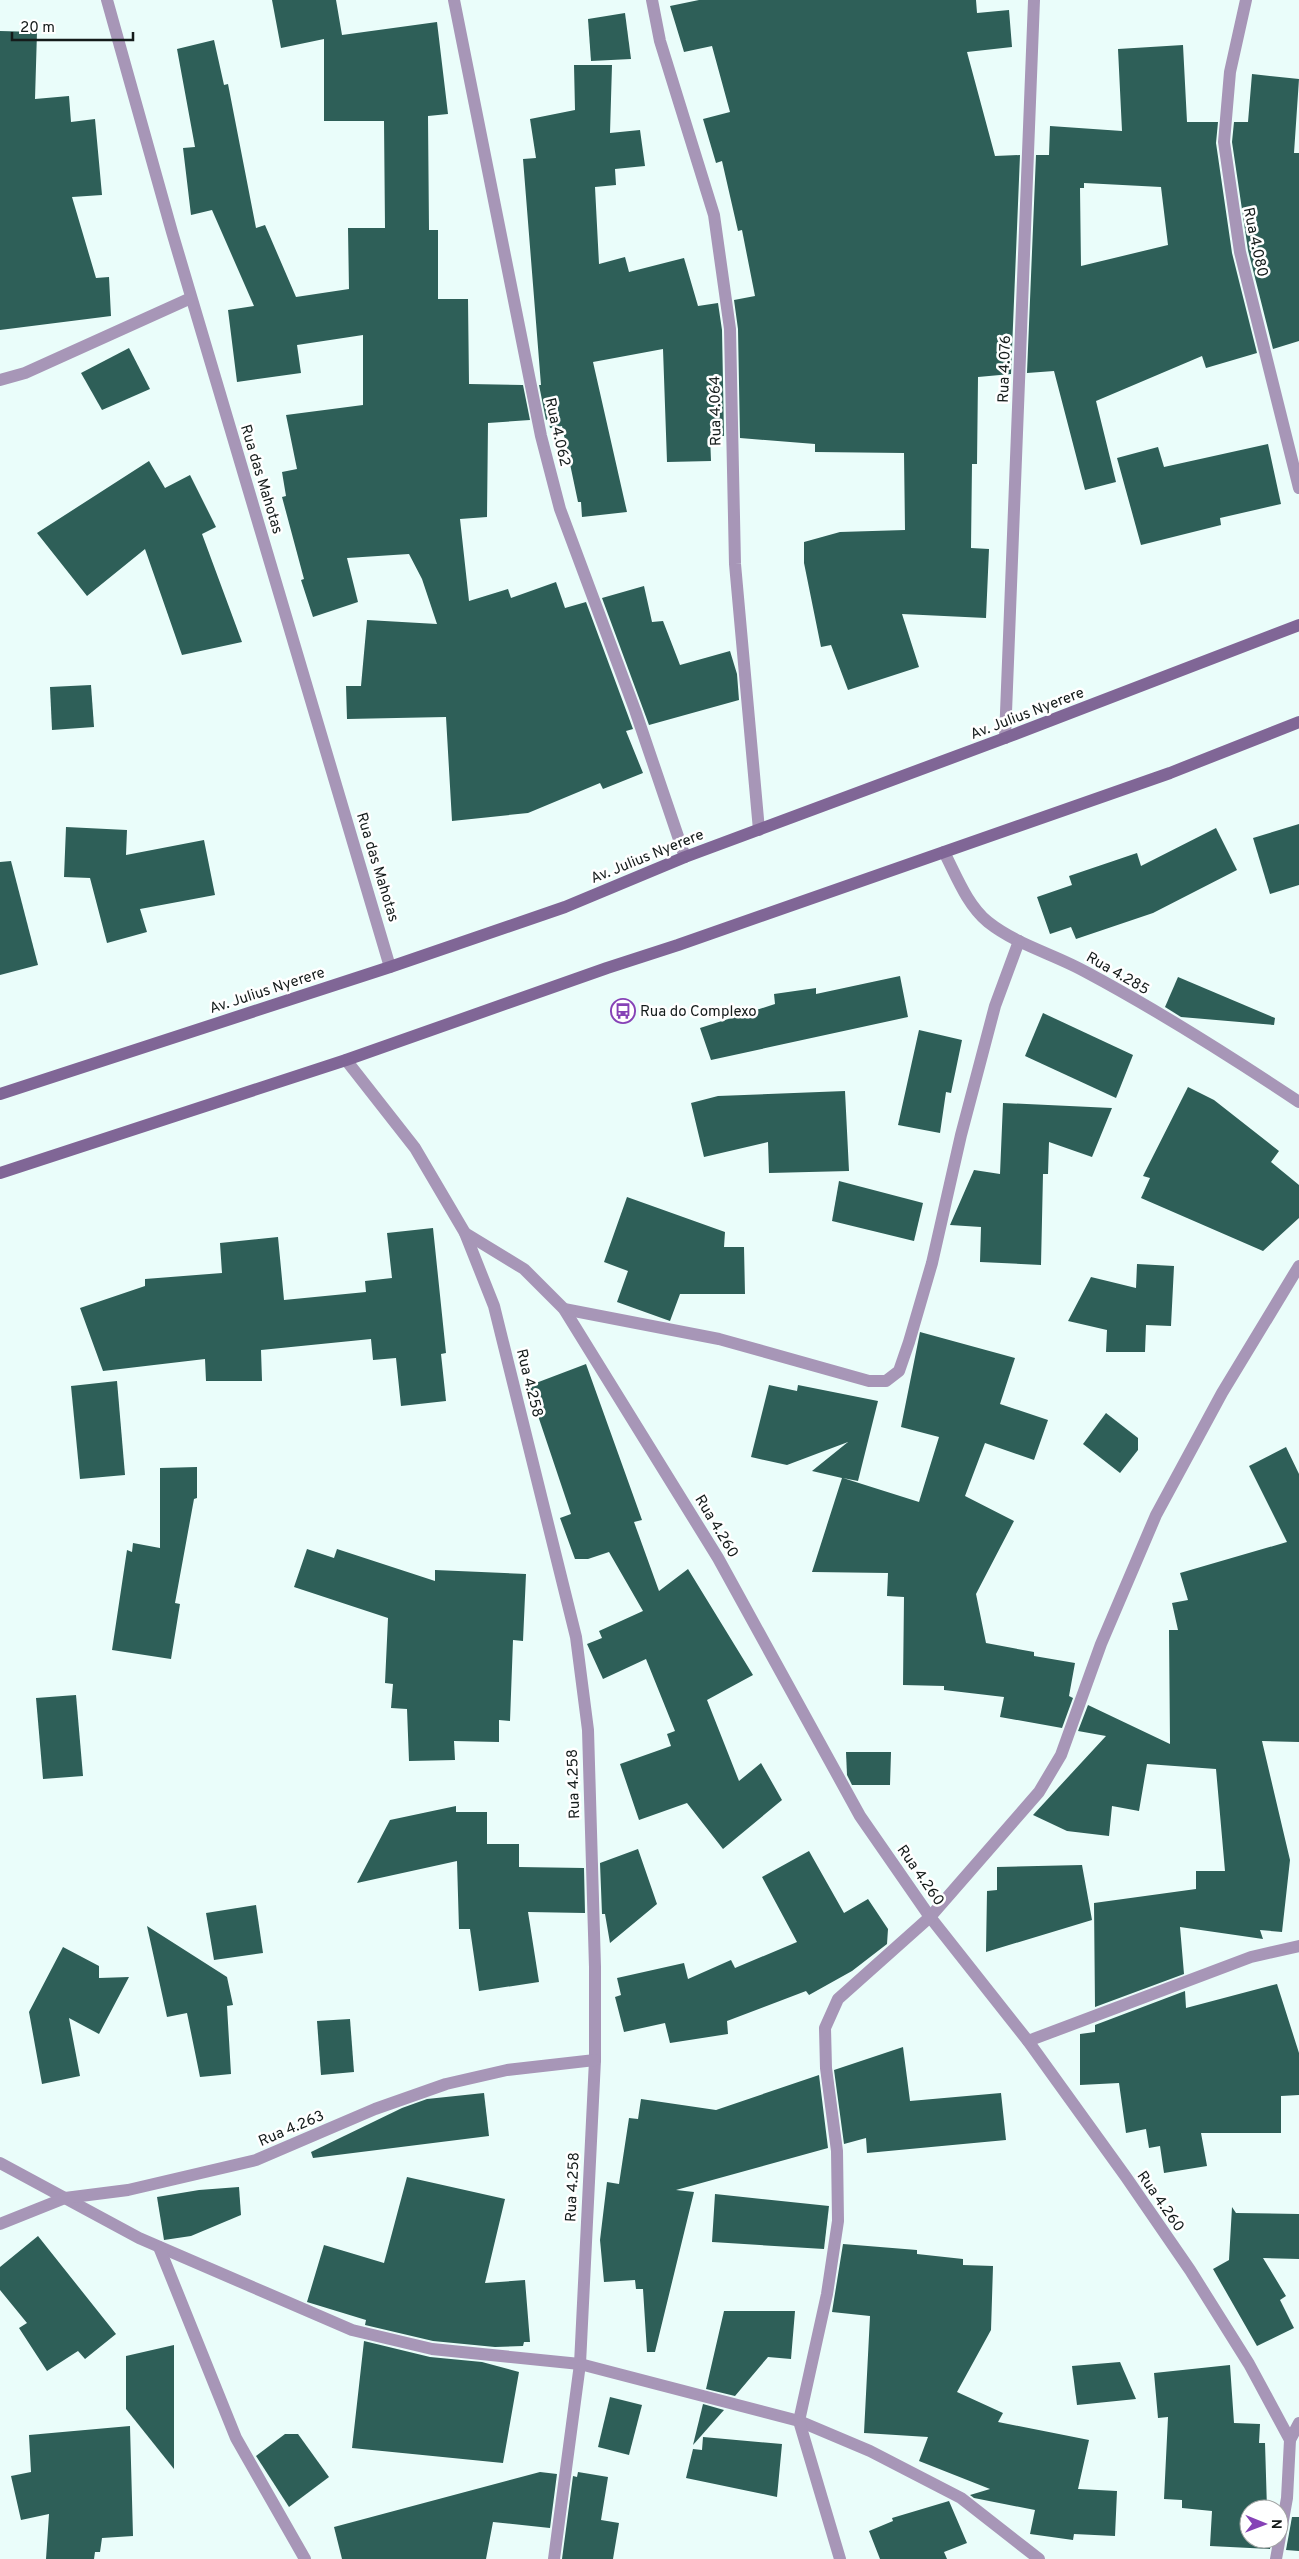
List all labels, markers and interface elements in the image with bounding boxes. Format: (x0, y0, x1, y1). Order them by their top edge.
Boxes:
scale bar (12, 10, 134, 42)
text: 20 m (20, 19, 55, 38)
street label: Rua 4.080 (1238, 206, 1271, 279)
street label: Rua 4.076 (995, 335, 1016, 403)
street label: Rua 4.064 (706, 376, 727, 446)
street label: Rua 4.062 (539, 396, 574, 469)
street label: Rua das Mahotas (235, 422, 286, 536)
street label: Av. Julius Nyerere (968, 684, 1087, 745)
street label: Rua das Mahotas (351, 810, 402, 924)
street label: Av. Julius Nyerere (588, 826, 707, 889)
street label: Rua 4.285 (1082, 949, 1152, 1000)
street label: Av. Julius Nyerere (207, 964, 328, 1019)
bus stop icon: Rua do Complexo (610, 998, 636, 1024)
place label: Rua do Complexo (640, 1003, 757, 1022)
street label: Rua 4.258 (511, 1347, 546, 1420)
street label: Rua 4.260 (690, 1492, 742, 1562)
street label: Rua 4.258 (564, 1749, 585, 1819)
street label: Rua 4.260 (892, 1842, 948, 1910)
street label: Rua 4.263 (256, 2107, 327, 2152)
street label: Rua 4.258 (562, 2152, 585, 2223)
street label: Rua 4.260 (1132, 2168, 1188, 2236)
north arrow (1239, 2499, 1289, 2549)
text: N (1267, 2519, 1284, 2529)

